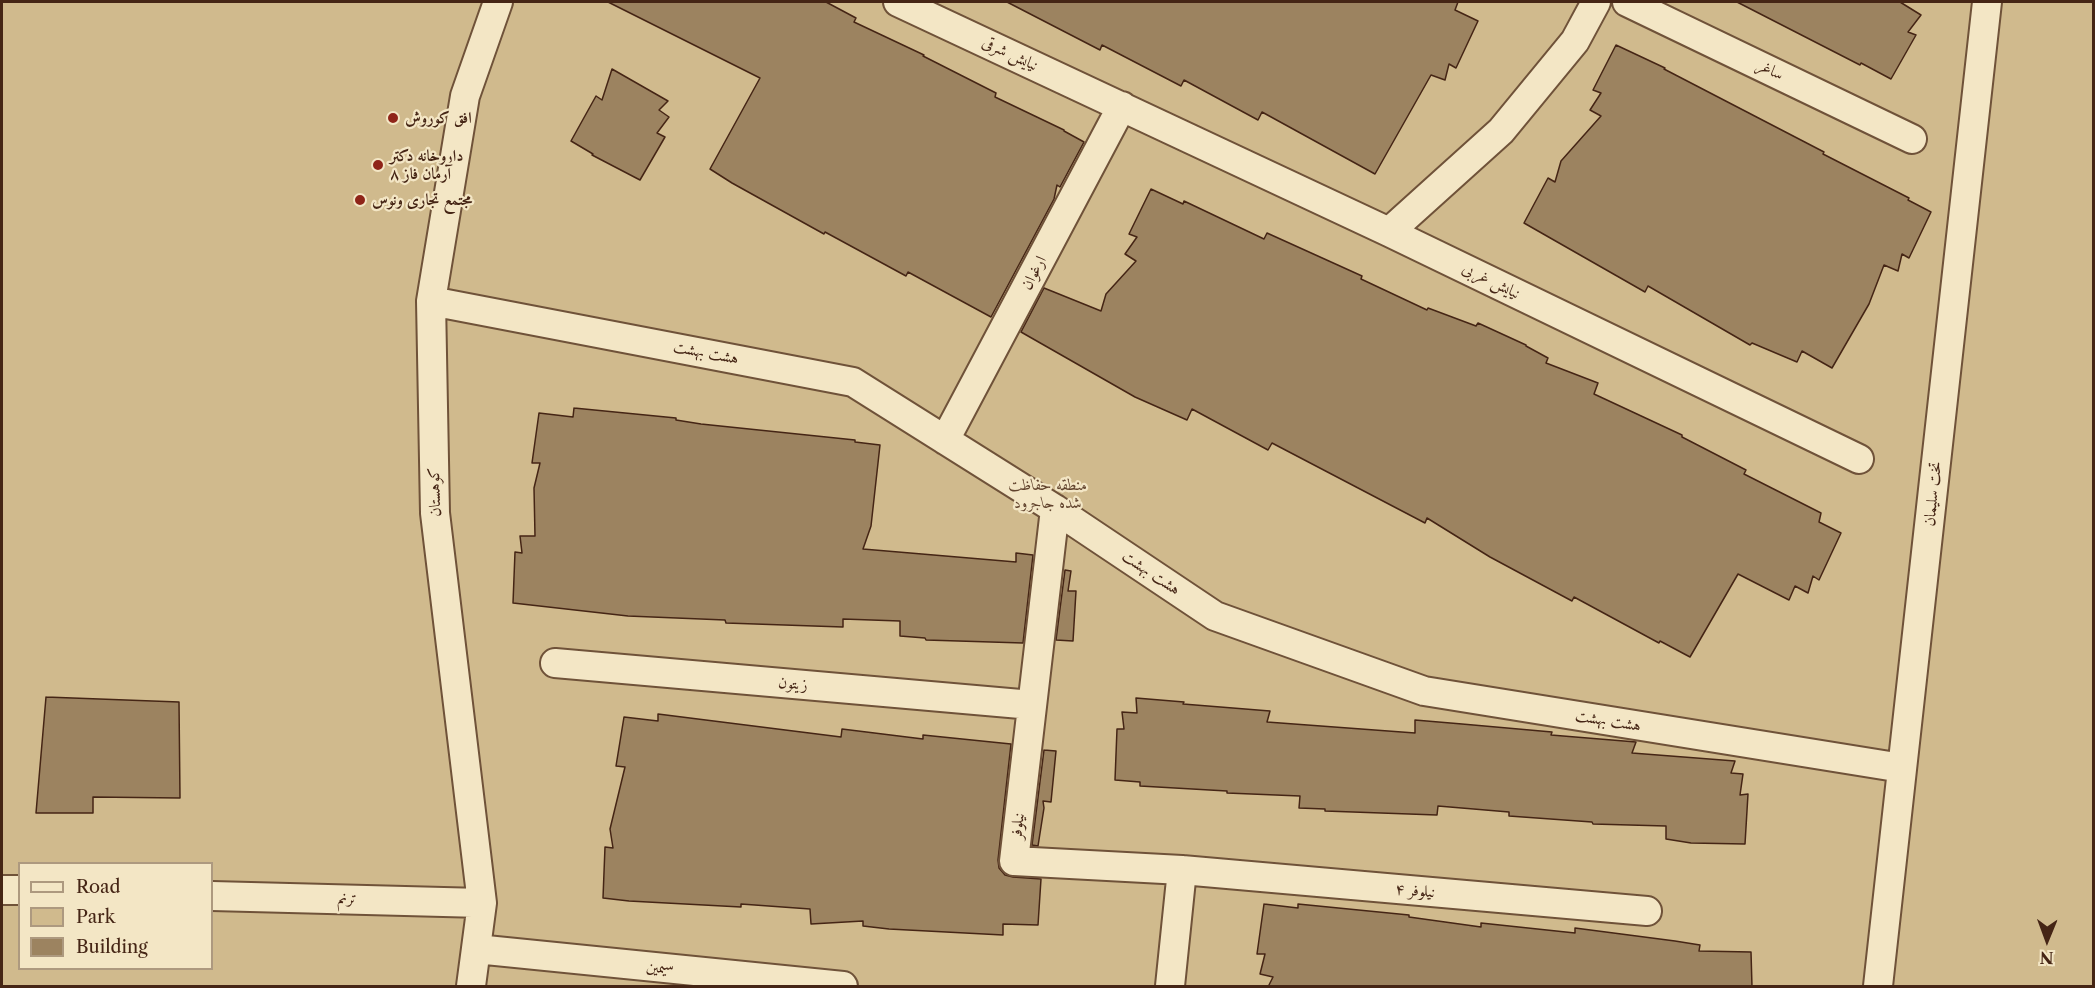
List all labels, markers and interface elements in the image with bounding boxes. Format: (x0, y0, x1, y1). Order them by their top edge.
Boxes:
street label: نیایش شرقی (979, 33, 1041, 75)
street label: ساغر (1753, 55, 1787, 85)
place label: افق کوروش (405, 108, 472, 128)
marker: افق کوروش (386, 111, 400, 125)
place label: داروخانه دکتر آرمان فاز ۸ (390, 146, 463, 184)
marker: داروخانه دکتر آرمان فاز ۸ (371, 158, 385, 172)
place label: مجتمع تجاری ونوس (372, 190, 472, 210)
marker: مجتمع تجاری ونوس (353, 193, 367, 207)
street label: ارغوان (1017, 253, 1051, 293)
street label: نیایش غربی (1459, 259, 1523, 303)
street label: هشت بهشت (672, 337, 740, 369)
street label: تخت سلیمان (1920, 461, 1946, 527)
street label: کوهستان (425, 467, 445, 517)
park label: منطقه حفاظت شده جاجرود (1009, 475, 1087, 513)
street label: هشت بهشت (1118, 546, 1184, 600)
street label: زیتون (777, 673, 809, 695)
street label: هشت بهشت (1574, 706, 1642, 736)
street label: نیلوفر (1007, 812, 1029, 840)
legend (18, 862, 213, 970)
text: Road (76, 876, 121, 898)
street label: نیلوفر ۴ (1394, 880, 1436, 902)
street label: ترنم (337, 889, 357, 909)
text: Park (76, 906, 115, 928)
north arrow (2017, 910, 2077, 970)
text: Building (76, 936, 148, 958)
text: N (2040, 948, 2054, 968)
street label: سیمین (645, 957, 675, 979)

